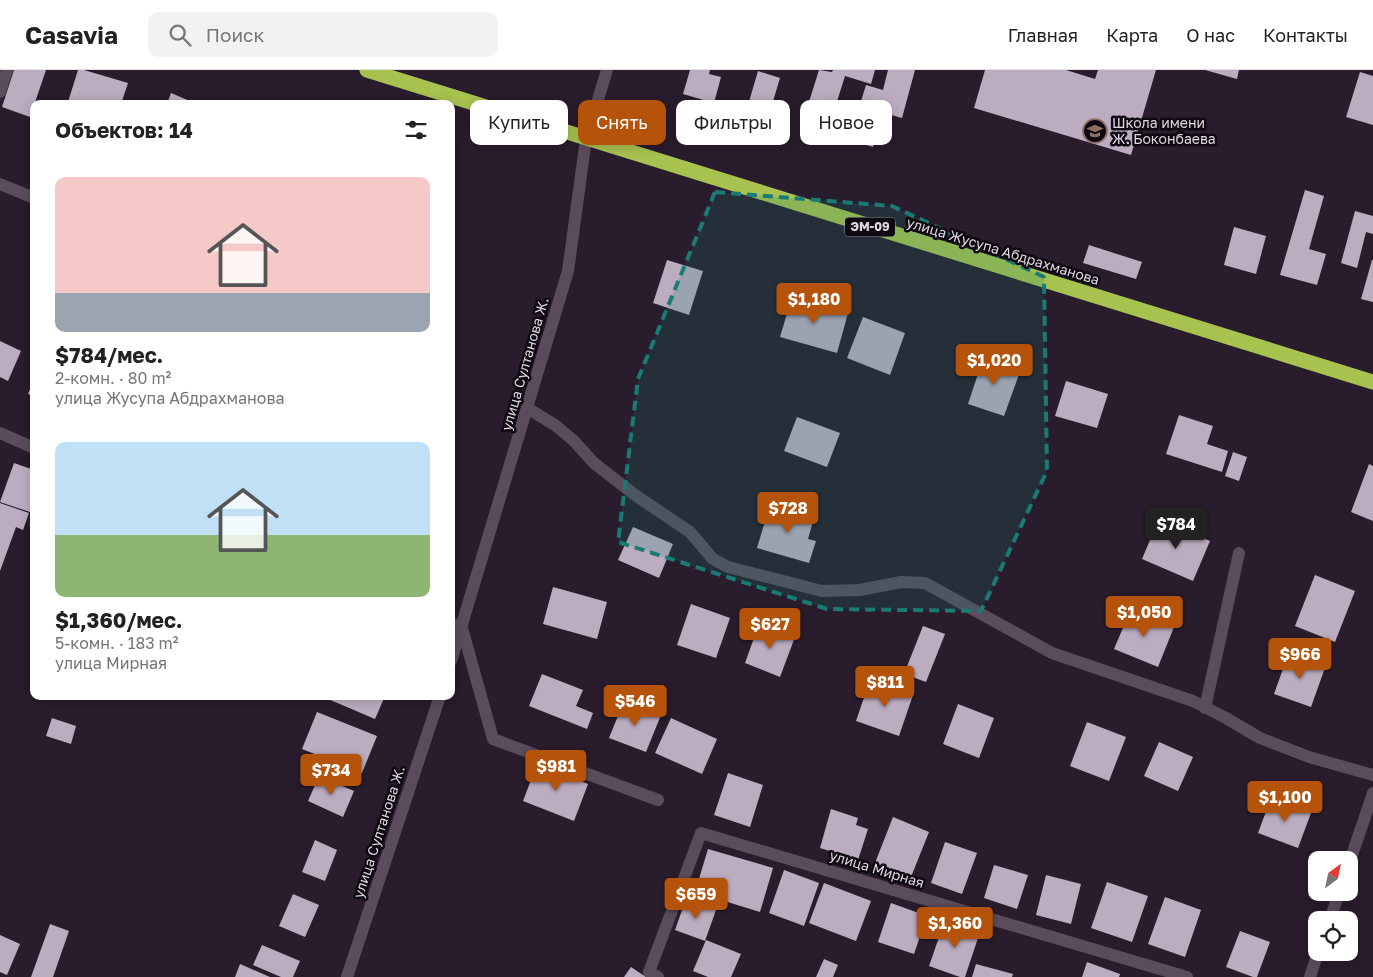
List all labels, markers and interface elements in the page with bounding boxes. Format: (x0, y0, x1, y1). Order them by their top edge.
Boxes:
search box (148, 12, 498, 57)
text: Casavia (25, 20, 118, 49)
icon: search (166, 21, 194, 49)
text: Поиск (206, 23, 264, 46)
text: Главная (1008, 24, 1078, 46)
text: Карта (1106, 24, 1158, 46)
text: О нас (1186, 24, 1235, 46)
text: Контакты (1263, 24, 1348, 46)
chip: Купить (470, 100, 568, 145)
chip: Снять (578, 100, 666, 145)
chip: Фильтры (676, 100, 790, 145)
chip: Новое (800, 100, 892, 145)
place label: Школа имени Ж. Боконбаева (1112, 114, 1216, 147)
icon: filters (402, 116, 430, 144)
text: Объектов: 14 (55, 117, 193, 143)
school or university icon: Школа имени Ж. Боконбаева (1082, 118, 1108, 144)
icon: home (198, 210, 288, 300)
street label: улица Жусупа Абдрахманова (905, 213, 1102, 288)
road number: ЭМ-09 (845, 218, 895, 236)
pin: $1,180 (773, 282, 855, 325)
text: $1,180 (788, 289, 840, 309)
street label: улица Султанова Ж. (497, 295, 552, 433)
text: $784/мес. (55, 342, 163, 368)
pin: $1,020 (953, 344, 1035, 386)
text: $1,020 (967, 350, 1021, 370)
text: 2-комн. · 80 m² (55, 368, 171, 388)
text: улица Жусупа Абдрахманова (55, 388, 285, 408)
icon: home (198, 475, 288, 565)
pin: $728 (758, 492, 818, 534)
text: $728 (768, 498, 808, 518)
pin: $784 (1146, 508, 1206, 550)
text: $784 (1156, 514, 1196, 534)
pin: $1,050 (1103, 596, 1185, 638)
text: $1,050 (1117, 602, 1171, 622)
text: $1,360/мес. (55, 607, 182, 633)
pin: $627 (740, 608, 800, 650)
text: $627 (750, 614, 790, 634)
text: 5-комн. · 183 m² (55, 633, 179, 653)
pin: $966 (1270, 638, 1330, 680)
text: $966 (1279, 644, 1321, 664)
text: улица Мирная (55, 653, 167, 673)
pin: $811 (855, 666, 915, 708)
text: $811 (866, 672, 904, 692)
pin: $546 (605, 684, 665, 727)
text: $546 (615, 691, 655, 711)
pin: $981 (526, 750, 586, 792)
pin: $734 (301, 754, 361, 796)
text: $981 (536, 756, 576, 776)
text: $734 (311, 760, 351, 780)
street label: улица Султанова Ж. (349, 764, 408, 900)
pin: $1,100 (1244, 780, 1326, 823)
text: $1,100 (1258, 787, 1312, 807)
street label: улица Мирная (828, 846, 927, 891)
north arrow (1308, 851, 1358, 901)
map controls (1308, 851, 1358, 961)
pin: $659 (666, 878, 726, 920)
text: $659 (676, 884, 716, 904)
pin: $1,360 (914, 906, 996, 949)
button: locate (1308, 911, 1358, 961)
text: $1,360 (928, 913, 982, 933)

